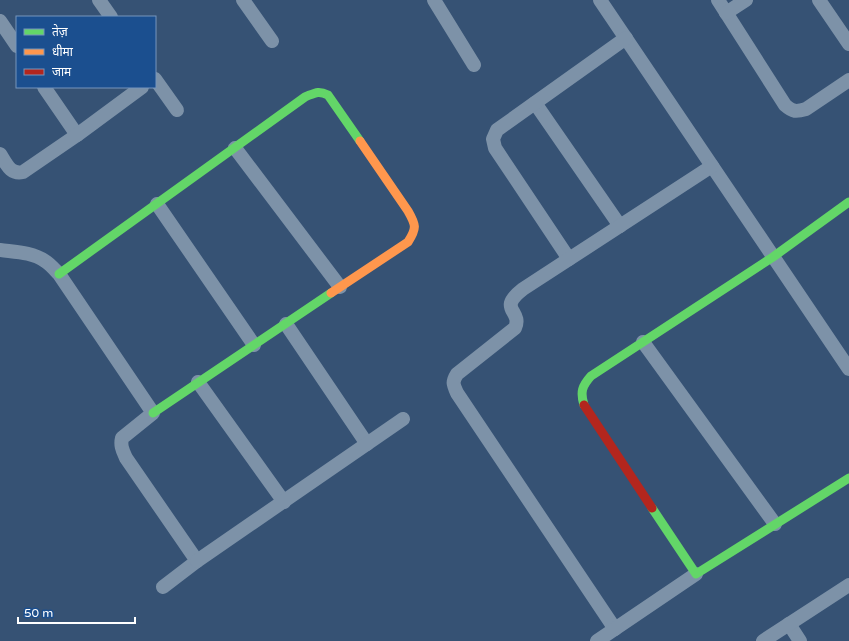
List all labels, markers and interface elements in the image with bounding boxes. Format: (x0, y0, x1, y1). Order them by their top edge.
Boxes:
legend (16, 16, 156, 88)
text: तेज़ (52, 24, 69, 39)
text: धीमा (52, 44, 74, 59)
text: जाम (52, 65, 72, 79)
scale bar (18, 599, 135, 625)
text: 50 m (24, 606, 53, 620)

